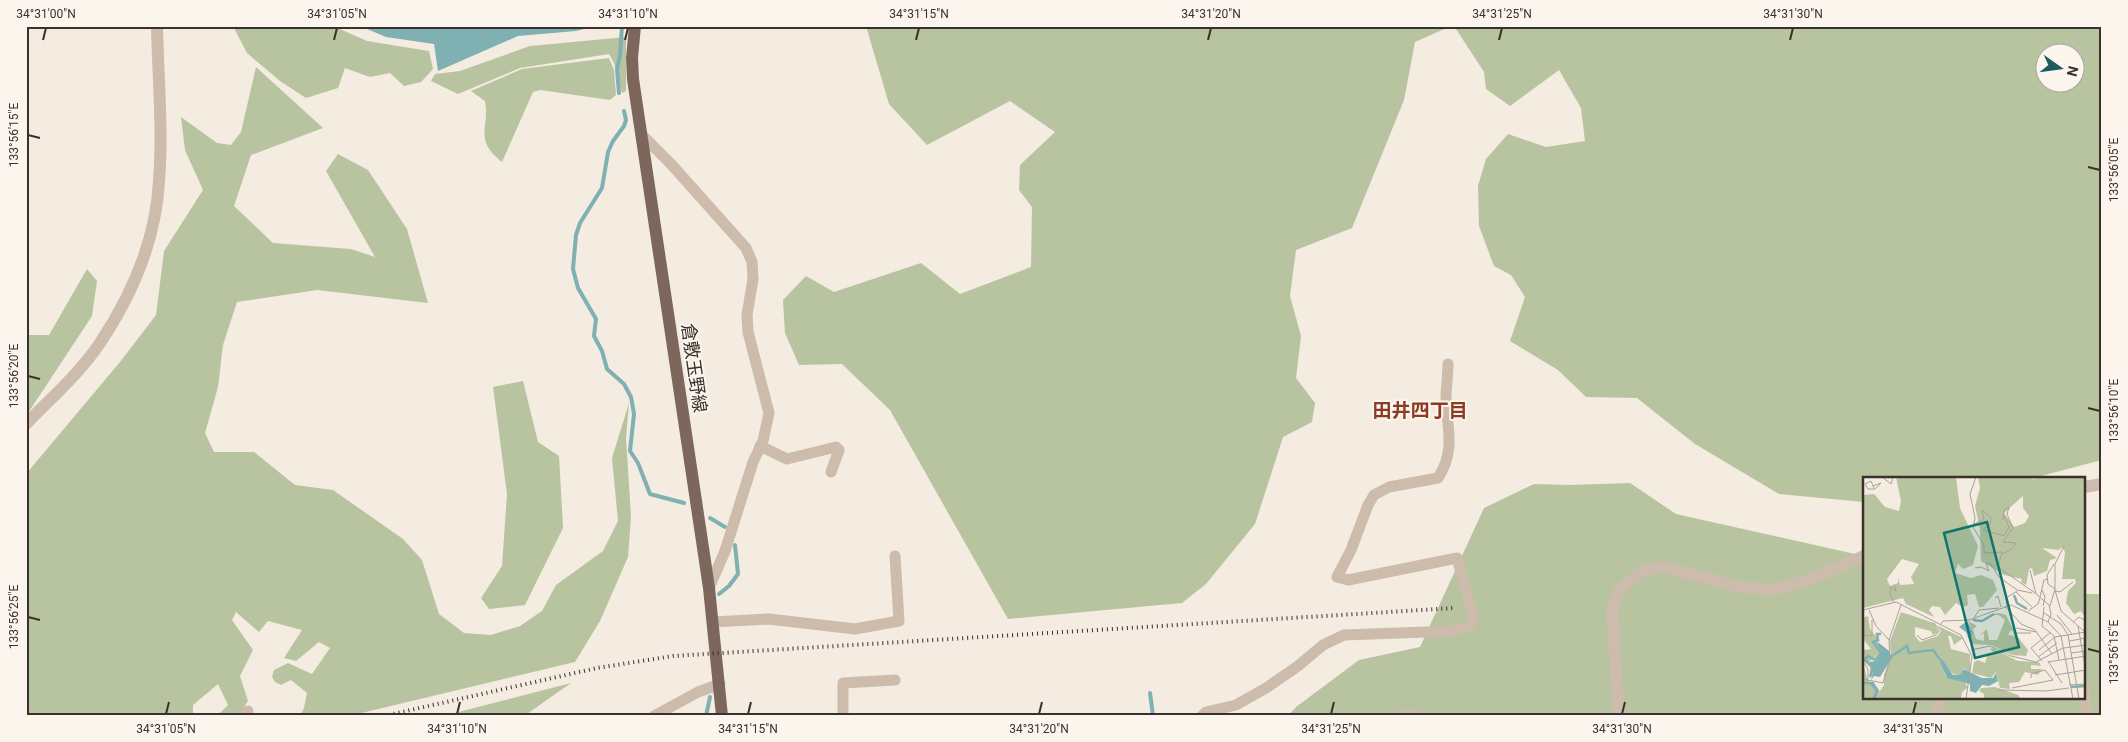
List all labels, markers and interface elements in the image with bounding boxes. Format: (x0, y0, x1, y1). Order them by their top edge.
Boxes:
text: 34°31'00"N (16, 7, 76, 21)
text: 34°31'05"N (307, 7, 367, 21)
text: 34°31'10"N (598, 7, 658, 21)
text: 34°31'15"N (889, 7, 949, 21)
text: 34°31'20"N (1181, 7, 1241, 21)
text: 34°31'25"N (1472, 7, 1532, 21)
text: 34°31'30"N (1763, 7, 1823, 21)
north arrow (2036, 42, 2086, 92)
text: N (2064, 64, 2082, 78)
text: 133°56'15"E (7, 103, 21, 167)
text: 133°56'05"E (2107, 138, 2121, 202)
street label: 倉敷玉野線 (678, 322, 711, 414)
text: 133°56'20"E (7, 344, 21, 408)
text: 133°56'10"E (2107, 379, 2121, 443)
district label: 田井四丁目 (1372, 399, 1468, 422)
inset map (1863, 477, 2086, 700)
text: 133°56'25"E (7, 585, 21, 649)
text: 133°56'15"E (2107, 620, 2121, 684)
text: 34°31'05"N (136, 722, 196, 736)
text: 34°31'10"N (427, 722, 487, 736)
text: 34°31'15"N (718, 722, 778, 736)
text: 34°31'20"N (1009, 722, 1069, 736)
text: 34°31'25"N (1301, 722, 1361, 736)
text: 34°31'30"N (1592, 722, 1652, 736)
text: 34°31'35"N (1883, 722, 1943, 736)

